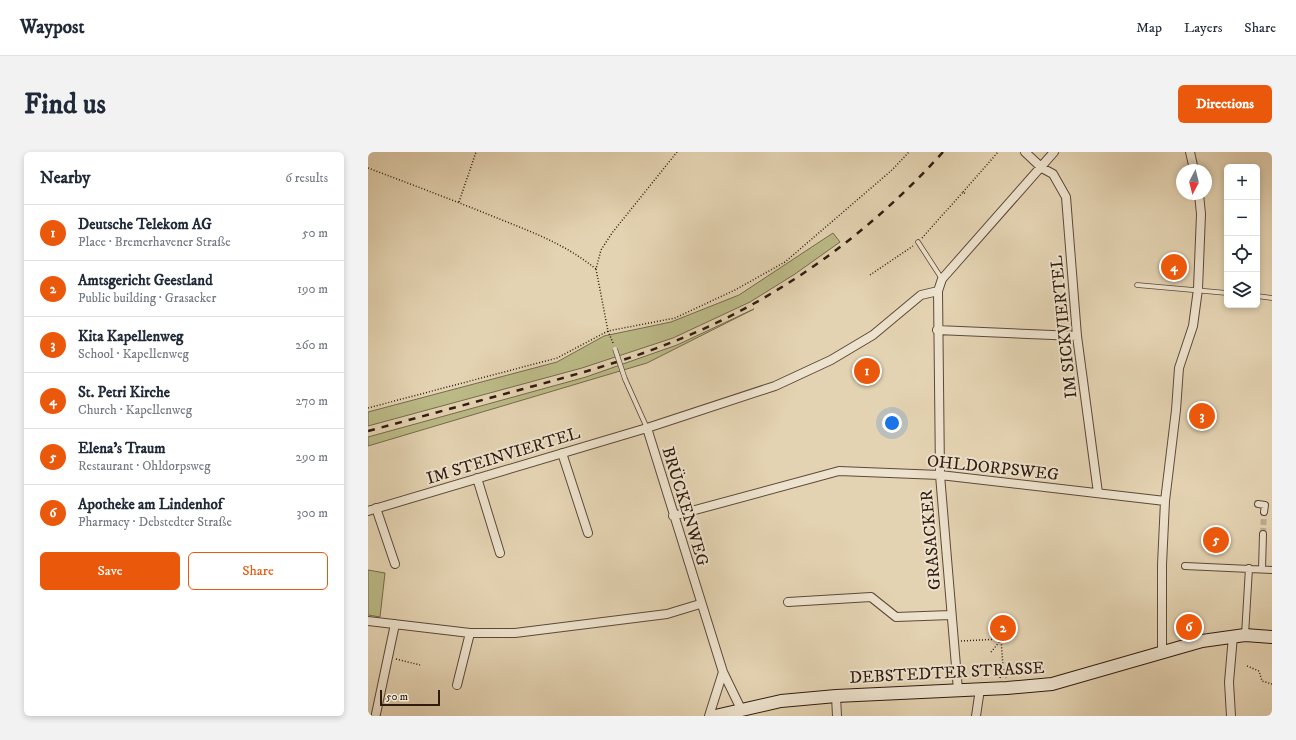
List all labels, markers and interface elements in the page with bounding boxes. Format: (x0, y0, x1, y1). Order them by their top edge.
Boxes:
text: Waypost (20, 16, 84, 39)
text: Map (1136, 19, 1162, 37)
text: Layers (1184, 19, 1222, 37)
text: Share (1244, 19, 1276, 37)
button: Directions (1178, 85, 1272, 123)
text: Find us (24, 87, 106, 122)
north arrow (1176, 164, 1212, 200)
map controls (1224, 164, 1260, 308)
button: + (1224, 164, 1260, 200)
text: Nearby (40, 167, 90, 189)
text: 6 results (285, 170, 328, 186)
button: − (1224, 200, 1260, 236)
text: Deutsche Telekom AG (78, 215, 212, 234)
text: 1 (51, 225, 55, 241)
text: 50 m (302, 225, 328, 241)
text: Place · Bremerhavener Straße (78, 234, 231, 250)
button: locate (1224, 236, 1260, 272)
pin: 4 (1161, 252, 1187, 282)
street label: IM SICKVIERTEL (1046, 254, 1082, 399)
text: Amtsgericht Geestland (78, 271, 213, 290)
button: layers (1224, 272, 1260, 308)
text: 2 (50, 281, 56, 297)
text: 190 m (297, 281, 328, 297)
text: Public building · Grasacker (78, 290, 216, 306)
text: Kita Kapellenweg (78, 327, 183, 346)
text: 3 (51, 337, 55, 353)
text: 260 m (295, 337, 328, 353)
text: School · Kapellenweg (78, 346, 189, 362)
pin: 1 (854, 356, 880, 386)
text: St. Petri Kirche (78, 383, 170, 402)
text: 4 (49, 393, 57, 409)
text: 270 m (296, 393, 328, 409)
pin: 3 (1189, 401, 1215, 431)
text: Church · Kapellenweg (78, 402, 192, 418)
your location (882, 413, 902, 433)
street label: IM STEINVIERTEL (424, 422, 583, 490)
text: Elena's Traum (78, 439, 166, 458)
street label: BRÜCKENWEG (656, 444, 714, 569)
text: 5 (50, 449, 56, 465)
text: 290 m (296, 449, 328, 465)
street label: OHLDORPSWEG (926, 450, 1060, 486)
text: Restaurant · Ohldorpsweg (78, 458, 211, 474)
street label: GRASACKER (916, 488, 946, 591)
text: Apotheke am Lindenhof (78, 495, 223, 514)
text: 6 (50, 505, 56, 521)
text: 300 m (297, 505, 328, 521)
text: Pharmacy · Debstedter Straße (78, 514, 232, 530)
pin: 5 (1203, 525, 1229, 555)
button: Save (40, 552, 180, 590)
button: Share (188, 552, 328, 590)
pin: 6 (1176, 612, 1202, 642)
pin: 2 (990, 613, 1016, 643)
street label: DEBSTEDTER STRASSE (849, 657, 1045, 689)
scale bar (380, 688, 440, 707)
text: 50 m (386, 690, 408, 704)

